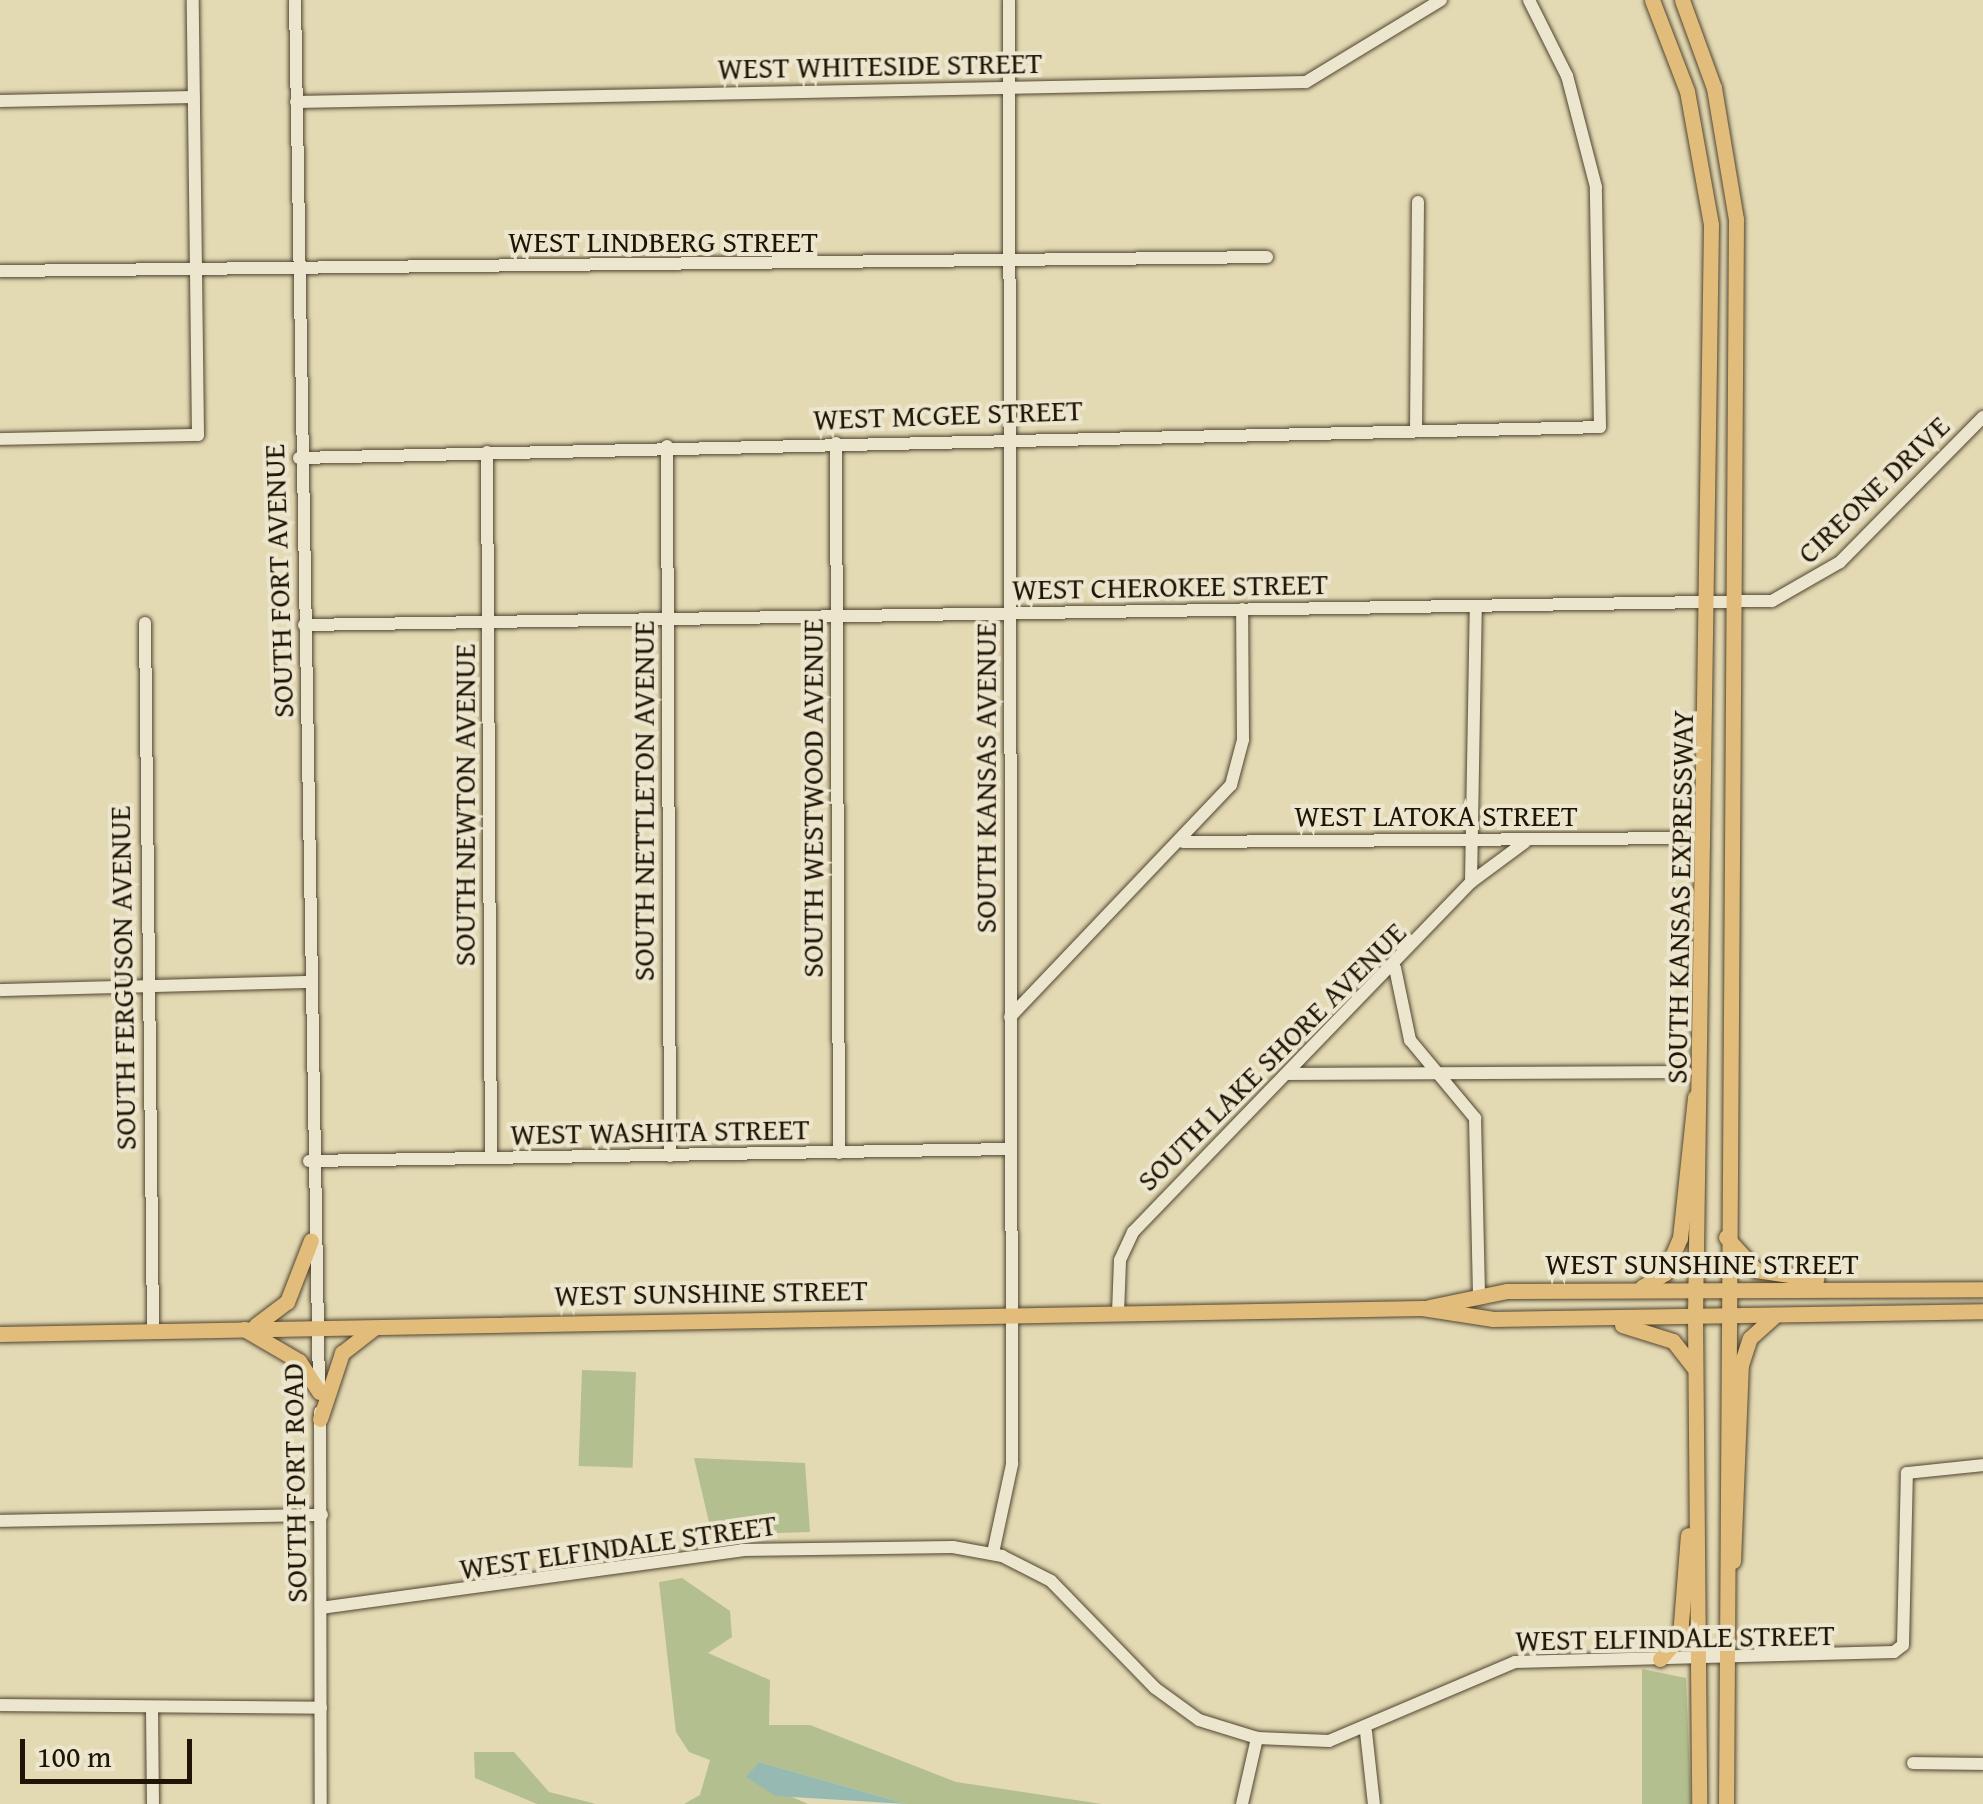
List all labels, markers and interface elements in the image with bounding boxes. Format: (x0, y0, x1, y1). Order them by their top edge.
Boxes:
street label: WEST WHITESIDE STREET (717, 44, 1043, 86)
street label: WEST LINDBERG STREET (508, 223, 818, 259)
street label: WEST MCGEE STREET (812, 391, 1084, 437)
street label: CIREONE DRIVE (1790, 408, 1956, 570)
street label: SOUTH FORT AVENUE (255, 443, 301, 719)
street label: WEST CHEROKEE STREET (1012, 565, 1328, 607)
street label: SOUTH WESTWOOD AVENUE (794, 618, 830, 978)
street label: SOUTH NETTLETON AVENUE (625, 621, 661, 981)
street label: SOUTH KANSAS AVENUE (967, 623, 1003, 933)
street label: SOUTH NEWTON AVENUE (446, 644, 482, 966)
street label: SOUTH KANSAS EXPRESSWAY (1658, 710, 1700, 1084)
street label: WEST LATOKA STREET (1294, 797, 1578, 833)
street label: SOUTH FERGUSON AVENUE (101, 805, 143, 1151)
street label: SOUTH LAKE SHORE AVENUE (1129, 914, 1413, 1198)
street label: WEST WASHITA STREET (510, 1110, 810, 1152)
street label: WEST SUNSHINE STREET (1545, 1245, 1859, 1281)
street label: WEST SUNSHINE STREET (554, 1271, 868, 1313)
street label: SOUTH FORT ROAD (274, 1363, 314, 1603)
street label: WEST ELFINDALE STREET (457, 1506, 779, 1586)
street label: WEST ELFINDALE STREET (1515, 1616, 1835, 1658)
scale bar (25, 1719, 198, 1781)
text: 100 m (37, 1734, 111, 1778)

